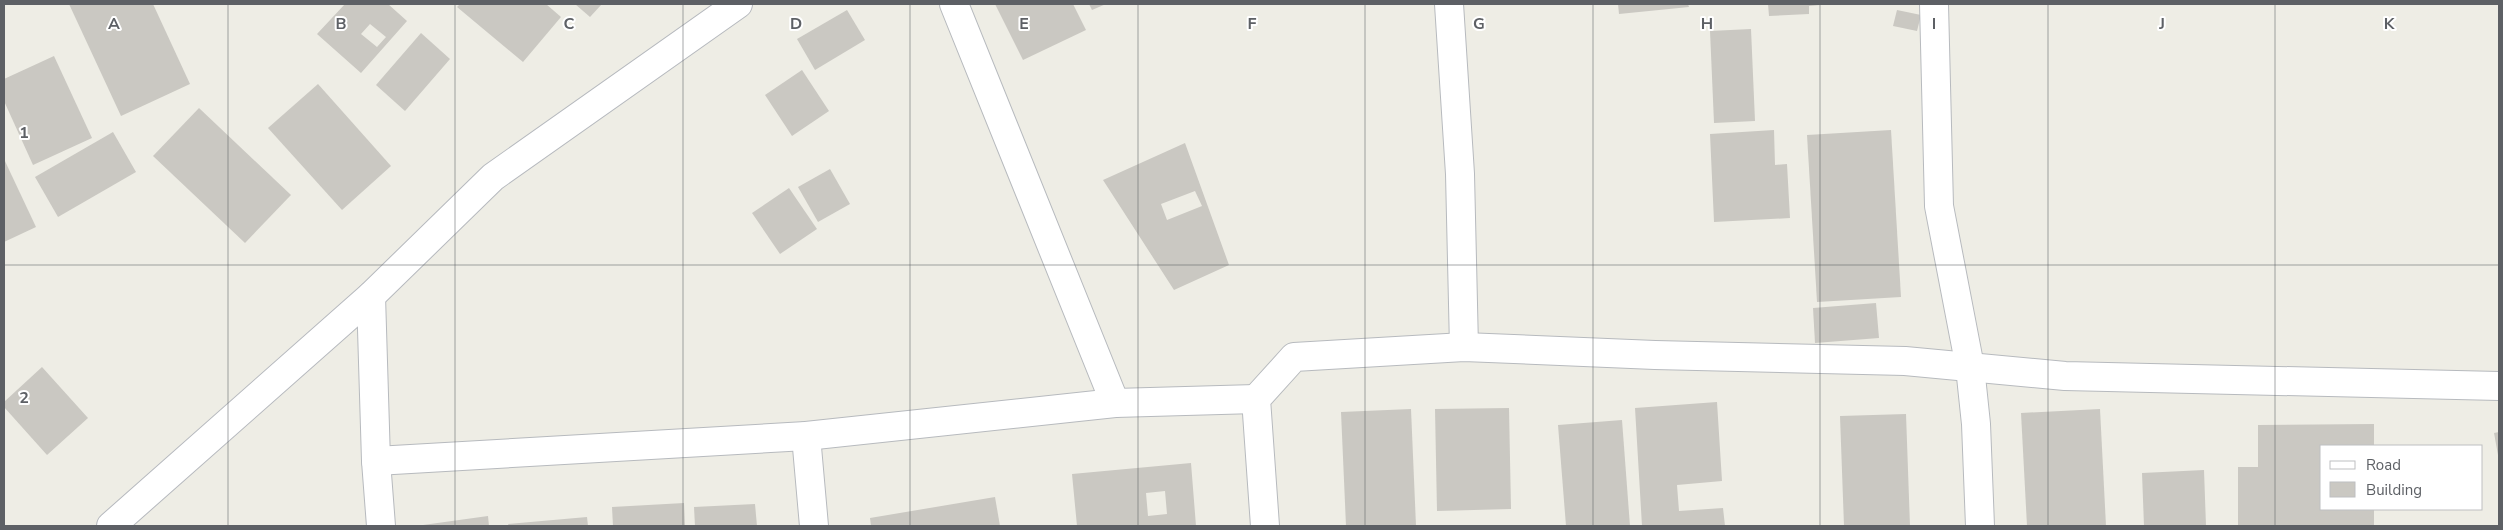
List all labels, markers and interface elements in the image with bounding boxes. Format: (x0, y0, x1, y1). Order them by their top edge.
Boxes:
text: A (108, 13, 120, 35)
text: B (335, 13, 347, 35)
text: C (564, 13, 575, 35)
text: D (790, 13, 802, 35)
text: E (1019, 13, 1029, 35)
text: F (1248, 13, 1257, 35)
text: G (1473, 13, 1485, 35)
text: H (1701, 13, 1713, 35)
text: I (1932, 13, 1936, 35)
text: J (2158, 13, 2165, 35)
text: K (2384, 13, 2396, 35)
text: 1 (19, 122, 29, 144)
text: 2 (19, 387, 29, 409)
legend (2320, 445, 2483, 510)
text: Road (2366, 455, 2401, 475)
text: Building (2366, 480, 2422, 500)

